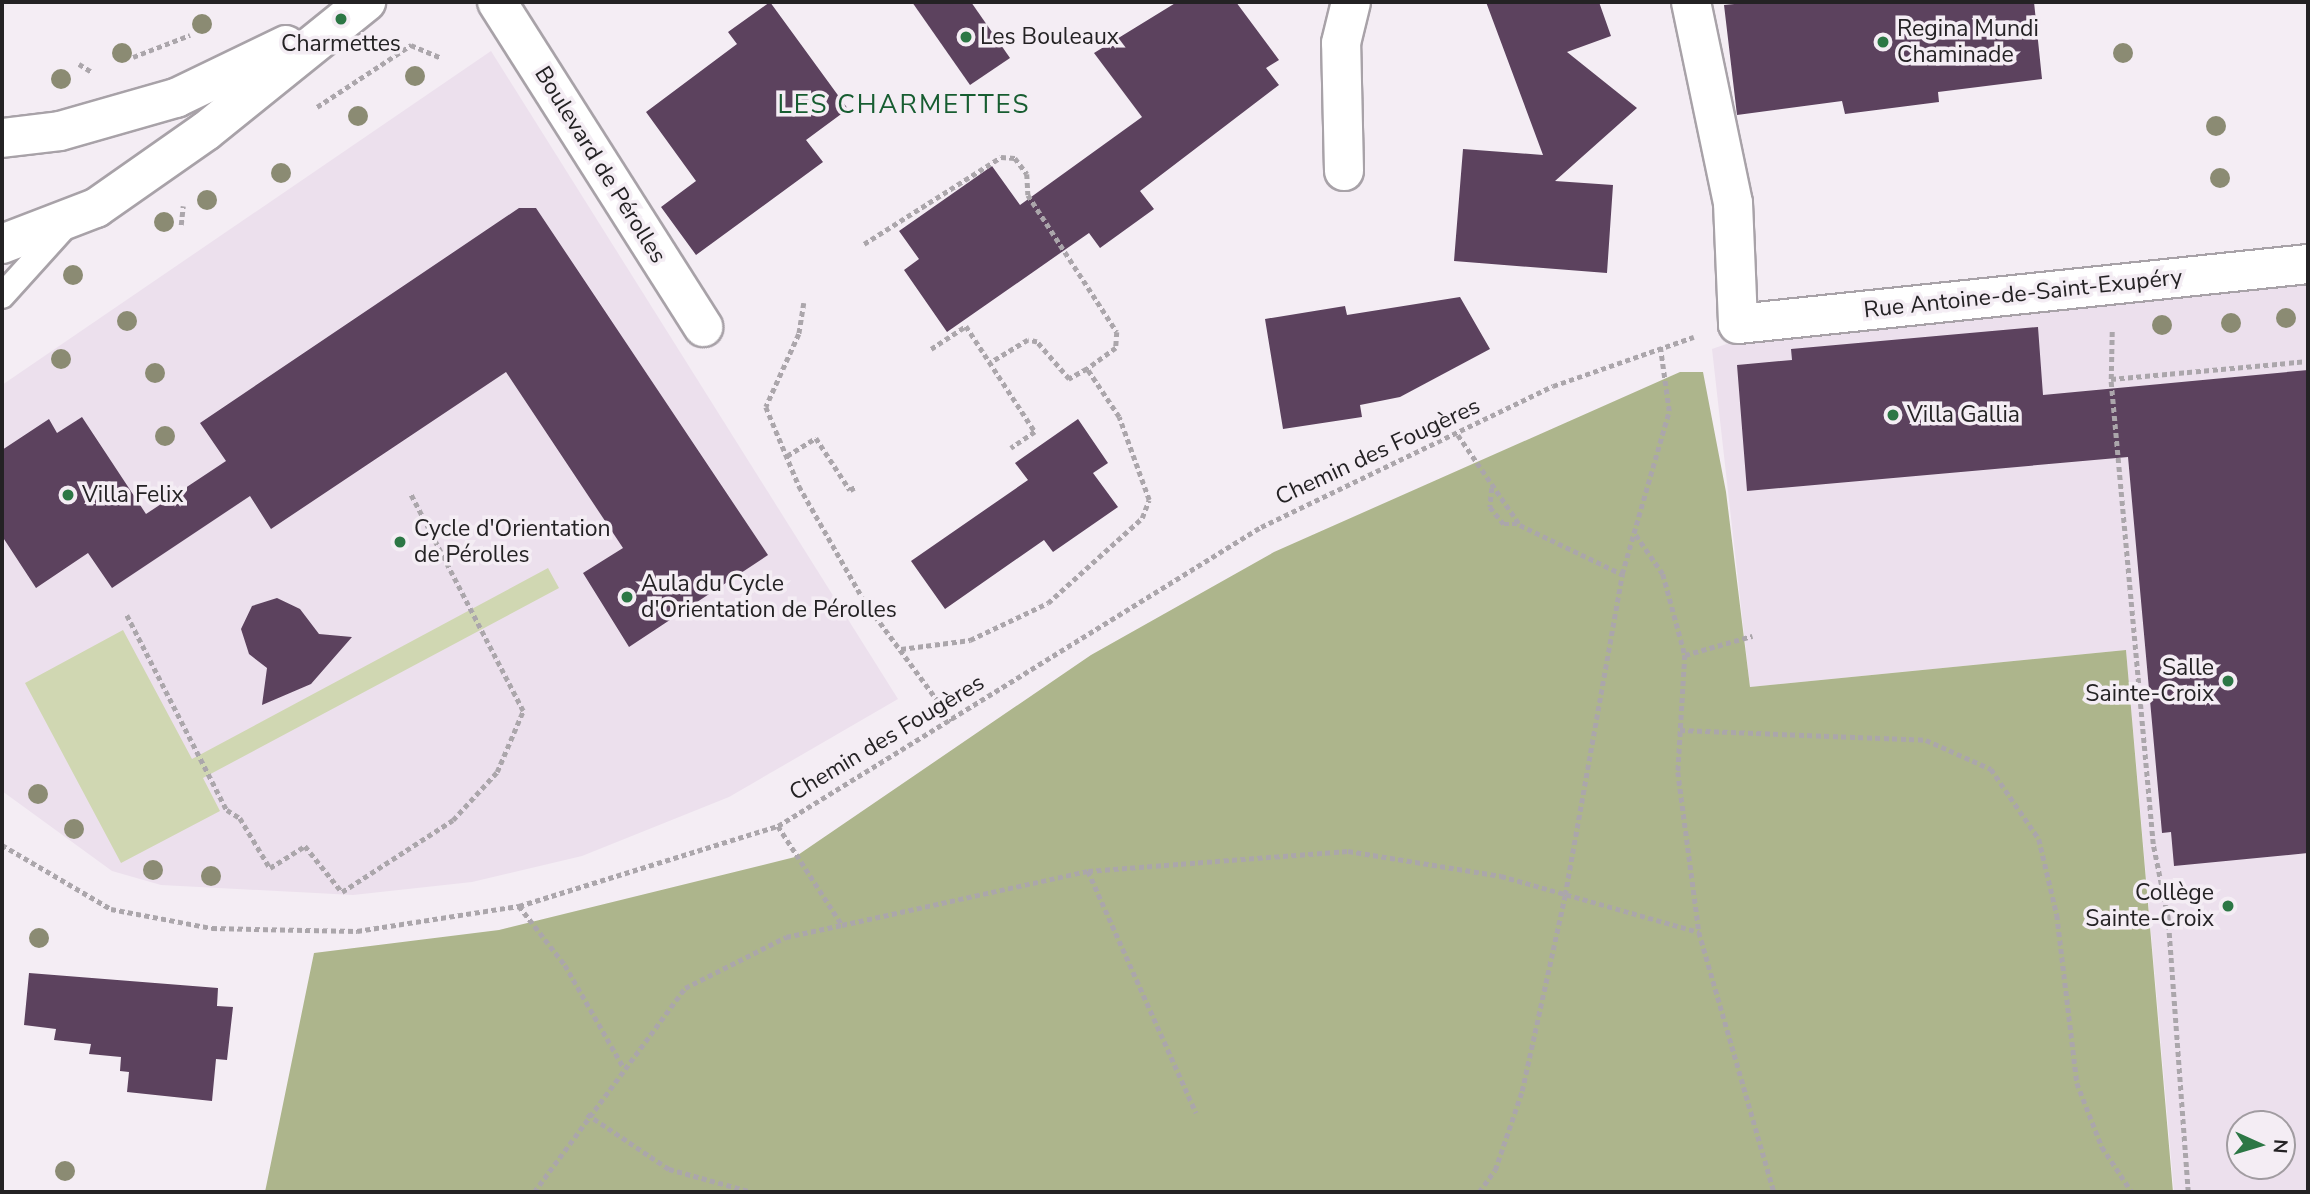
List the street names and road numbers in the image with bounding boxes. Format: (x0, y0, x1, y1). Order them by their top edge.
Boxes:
street label: Boulevard de Pérolles (528, 62, 672, 268)
street label: Rue Antoine-de-Saint-Exupéry (1862, 264, 2184, 324)
street label: Chemin des Fougères (1271, 393, 1485, 511)
street label: Chemin des Fougères (785, 669, 989, 807)

